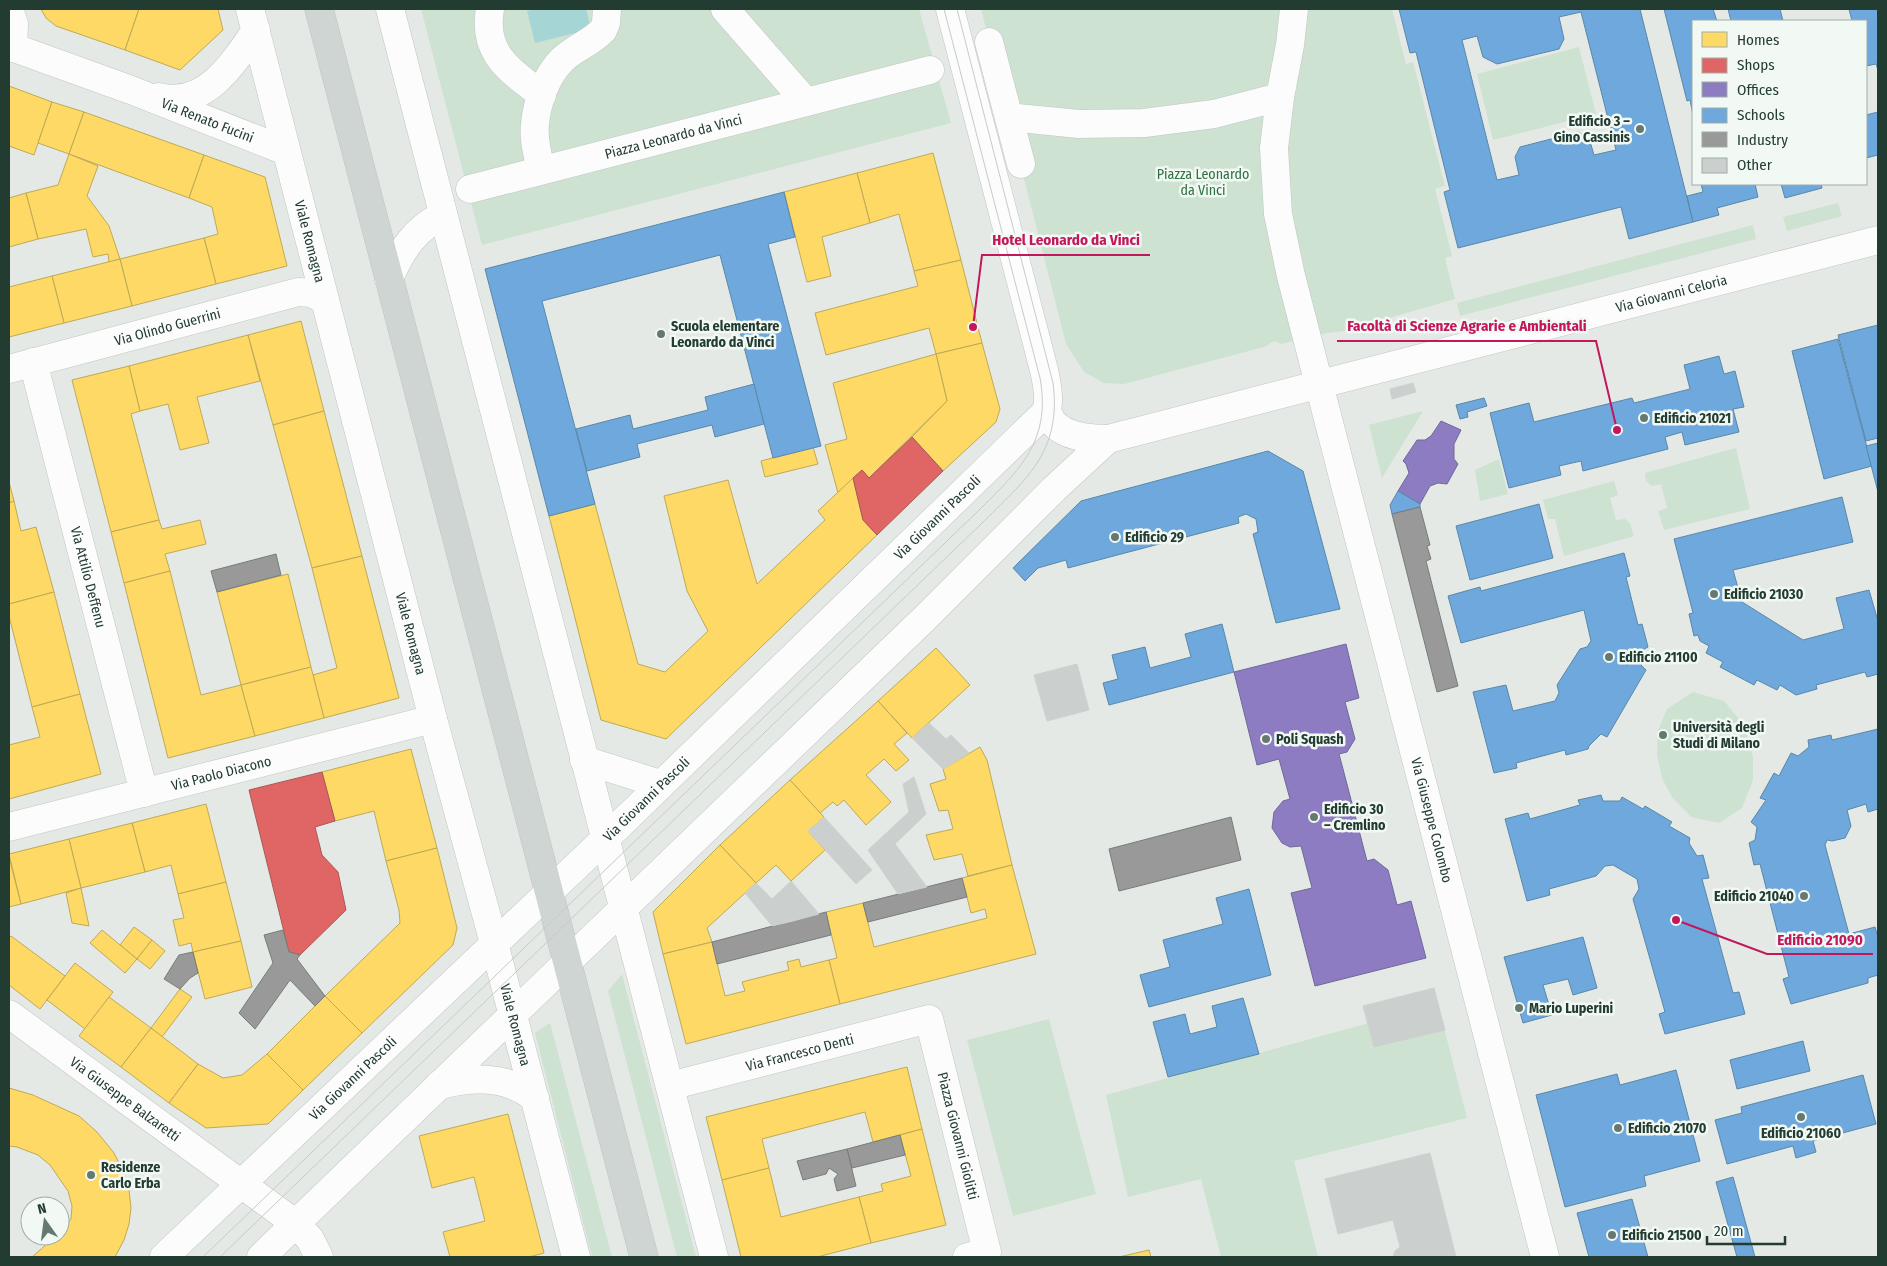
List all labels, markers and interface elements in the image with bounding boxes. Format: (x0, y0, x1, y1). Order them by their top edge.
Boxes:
legend (1692, 20, 1867, 185)
text: Homes (1737, 31, 1779, 49)
text: Shops (1737, 56, 1775, 74)
text: Offices (1737, 81, 1779, 99)
street label: Via Renato Fucini (159, 94, 256, 146)
text: Schools (1737, 106, 1785, 124)
street label: Piazza Leonardo da Vinci (603, 110, 744, 162)
place label: Edificio 3 – Gino Cassinis (1553, 113, 1630, 146)
marker: Edificio 3 – Gino Cassinis (1634, 123, 1646, 135)
text: Industry (1737, 131, 1788, 149)
text: Other (1737, 156, 1773, 174)
park label: Piazza Leonardo da Vinci (1157, 166, 1249, 199)
street label: Viale Romagna (291, 198, 329, 285)
callout: Hotel Leonardo da Vinci (982, 225, 1150, 255)
text: Hotel Leonardo da Vinci (992, 231, 1140, 249)
street label: Via Giovanni Celoria (1614, 271, 1729, 316)
street label: Via Olindo Guerrini (113, 305, 222, 349)
callout: Facoltà di Scienze Agrarie e Ambientali (1337, 311, 1596, 341)
text: Facoltà di Scienze Agrarie e Ambientali (1347, 317, 1587, 335)
place label: Scuola elementare Leonardo da Vinci (671, 318, 779, 351)
marker: Scuola elementare Leonardo da Vinci (655, 328, 667, 340)
place label: Edificio 21021 (1654, 410, 1731, 427)
marker: Edificio 21021 (1638, 412, 1650, 424)
street label: Via Giovanni Pascoli (890, 472, 984, 563)
street label: Via Attilio Deffenu (67, 525, 110, 629)
place label: Edificio 29 (1125, 529, 1184, 546)
marker: Edificio 29 (1109, 531, 1121, 543)
place label: Edificio 21030 (1724, 586, 1804, 603)
marker: Edificio 21030 (1708, 588, 1720, 600)
street label: Viale Romagna (392, 591, 430, 677)
place label: Edificio 21100 (1619, 649, 1698, 666)
marker: Edificio 21100 (1603, 651, 1615, 663)
place label: Università degli Studi di Milano (1673, 719, 1765, 752)
marker: Università degli Studi di Milano (1657, 729, 1669, 741)
place label: Poli Squash (1276, 731, 1344, 748)
marker: Poli Squash (1260, 733, 1272, 745)
street label: Via Paolo Diacono (169, 752, 273, 794)
street label: Via Giovanni Pascoli (599, 753, 693, 845)
street label: Via Giuseppe Colombo (1408, 756, 1456, 884)
place label: Edificio 30 – Cremlino (1324, 801, 1386, 834)
marker: Edificio 30 – Cremlino (1308, 811, 1320, 823)
place label: Edificio 21040 (1714, 888, 1794, 905)
marker: Edificio 21040 (1798, 890, 1810, 902)
callout: Edificio 21090 (1767, 924, 1873, 954)
text: Edificio 21090 (1777, 931, 1863, 949)
street label: Viale Romagna (496, 982, 534, 1068)
place label: Mario Luperini (1529, 1000, 1614, 1017)
marker: Mario Luperini (1513, 1002, 1525, 1014)
street label: Via Francesco Denti (744, 1030, 856, 1075)
street label: Via Giovanni Pascoli (306, 1033, 400, 1124)
street label: Via Giuseppe Balzaretti (67, 1053, 184, 1145)
street label: Piazza Giovanni Giolitti (934, 1070, 982, 1202)
marker: Edificio 21060 (1795, 1111, 1807, 1123)
place label: Edificio 21070 (1628, 1120, 1707, 1137)
marker: Edificio 21070 (1612, 1122, 1624, 1134)
place label: Edificio 21060 (1761, 1125, 1841, 1142)
place label: Residenze Carlo Erba (101, 1159, 161, 1192)
marker: Residenze Carlo Erba (85, 1169, 97, 1181)
north arrow (20, 1196, 70, 1246)
text: N (36, 1200, 48, 1218)
scale bar (1707, 1214, 1784, 1246)
text: 20 m (1714, 1222, 1744, 1240)
place label: Edificio 21500 (1622, 1227, 1702, 1244)
marker: Edificio 21500 (1606, 1229, 1618, 1241)

